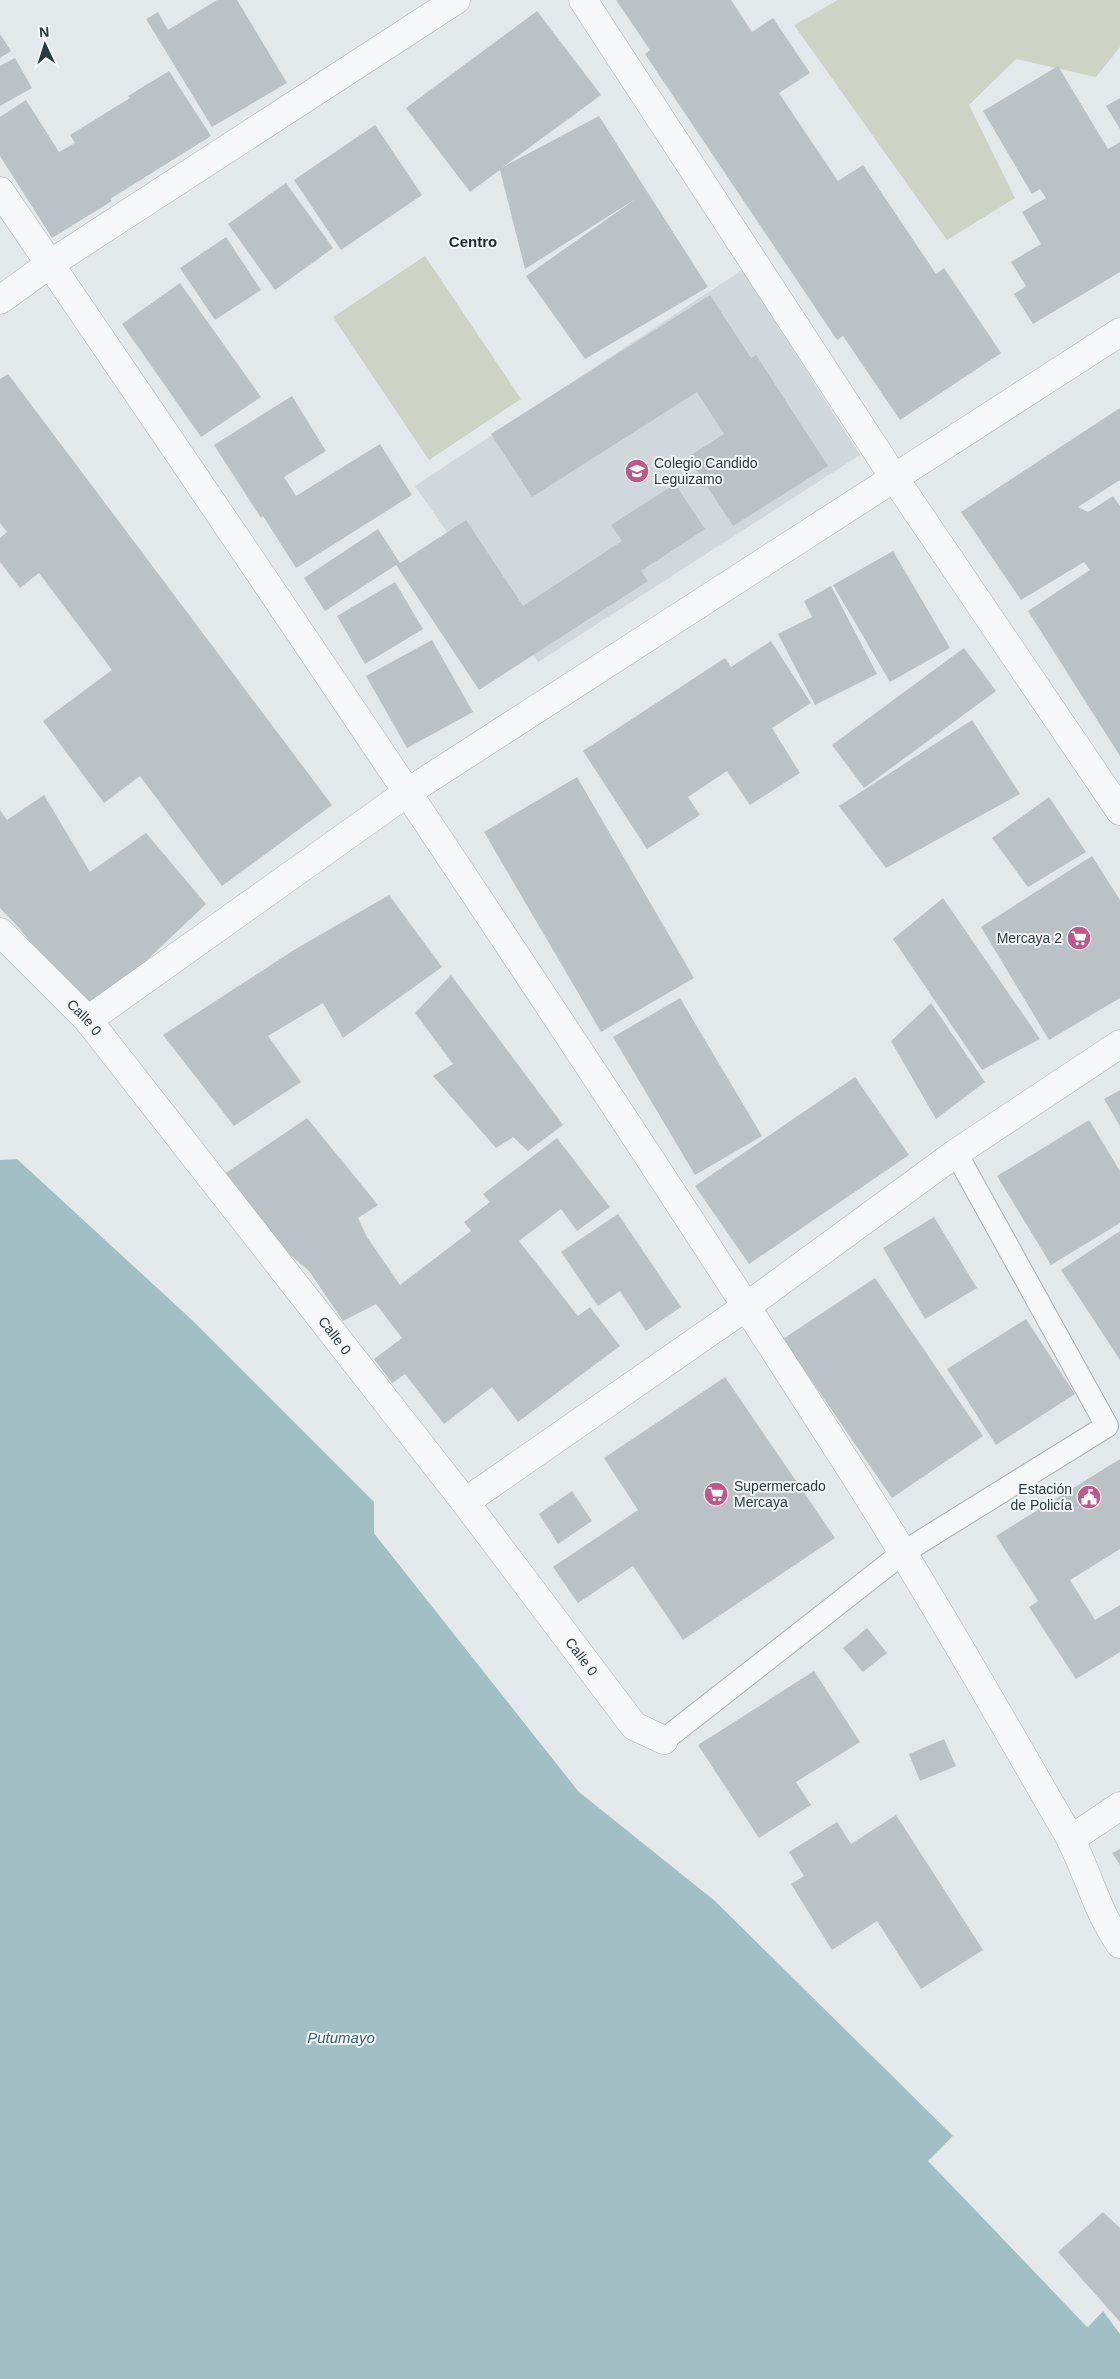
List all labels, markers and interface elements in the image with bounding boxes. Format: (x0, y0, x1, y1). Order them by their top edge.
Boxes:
north arrow (20, 20, 70, 70)
text: N (38, 24, 50, 40)
district label: Centro (449, 233, 497, 250)
place label: Colegio Candido Leguizamo (654, 455, 758, 487)
school or university icon: Colegio Candido Leguizamo (624, 458, 650, 484)
supermarket icon: Mercaya 2 (1066, 925, 1092, 951)
place label: Mercaya 2 (997, 930, 1062, 946)
street label: Calle 0 (64, 996, 105, 1039)
street label: Calle 0 (315, 1313, 355, 1358)
place label: Supermercado Mercaya (734, 1478, 826, 1510)
supermarket icon: Supermercado Mercaya (703, 1481, 729, 1507)
place label: Estación de Policía (1011, 1481, 1072, 1513)
public building icon: Estación de Policía (1076, 1484, 1102, 1510)
street label: Calle 0 (562, 1634, 601, 1679)
water label: Putumayo (307, 2029, 375, 2046)

